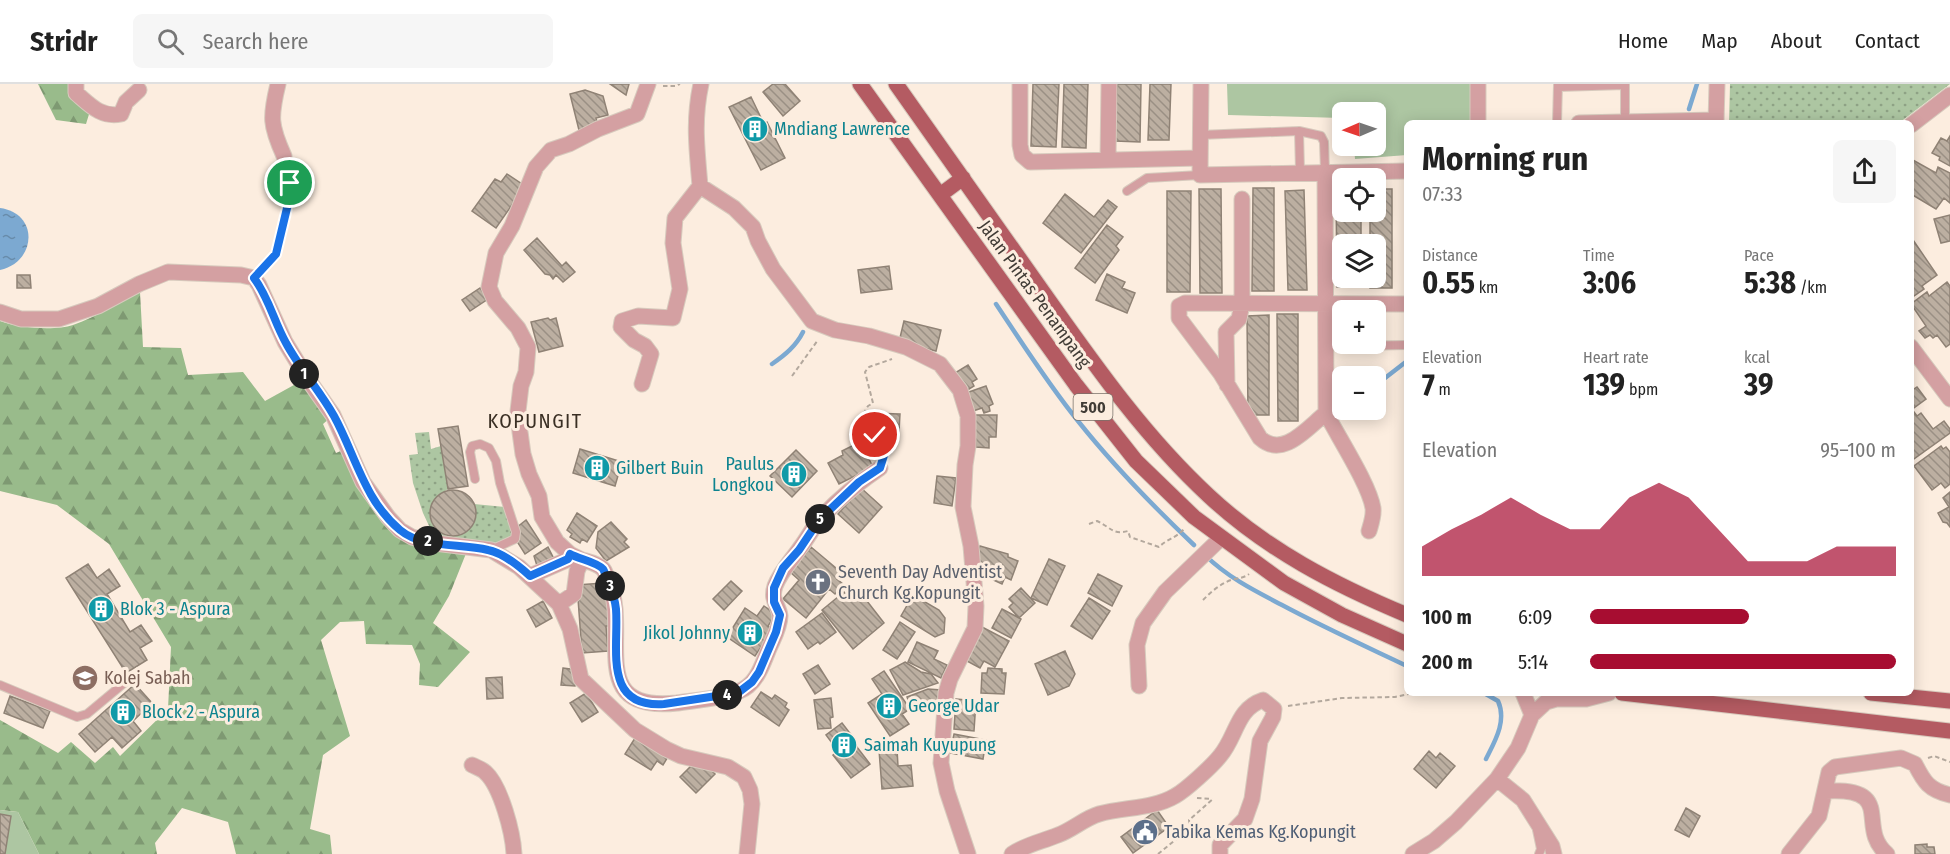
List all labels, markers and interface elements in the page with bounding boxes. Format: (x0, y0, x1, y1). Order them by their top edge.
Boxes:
search box (133, 14, 553, 68)
text: Stridr (30, 25, 97, 58)
icon: search (154, 25, 187, 58)
text: Search here (202, 28, 308, 55)
text: Home (1618, 28, 1668, 54)
text: Map (1701, 28, 1738, 54)
text: About (1771, 28, 1822, 54)
text: Contact (1855, 28, 1920, 54)
north arrow (1332, 102, 1386, 156)
map controls (1332, 102, 1386, 420)
building icon: Mndiang Lawrence (740, 114, 770, 144)
place label: Mndiang Lawrence (774, 118, 910, 140)
text: Morning run (1422, 139, 1588, 179)
button: share (1833, 140, 1896, 203)
pin (264, 157, 315, 208)
icon: arrive (273, 166, 306, 199)
button: locate (1332, 168, 1386, 222)
text: 07:33 (1422, 182, 1463, 206)
street label: Jalan Pintas Penampang (974, 216, 1096, 372)
button: layers (1332, 234, 1386, 288)
text: Distance (1422, 246, 1478, 265)
text: Time (1583, 246, 1615, 265)
text: Pace (1744, 246, 1774, 265)
text: 0.55 (1422, 265, 1475, 301)
text: 3:06 (1583, 265, 1636, 301)
text: 5:38 (1744, 265, 1796, 301)
text: km (1475, 278, 1498, 297)
text: /km (1796, 278, 1827, 297)
button: + (1332, 300, 1386, 354)
text: Elevation (1422, 348, 1482, 367)
text: Heart rate (1583, 348, 1649, 367)
text: kcal (1744, 348, 1770, 367)
pin: 1 (289, 359, 319, 389)
text: 1 (301, 364, 307, 383)
button: − (1332, 366, 1386, 420)
text: 7 (1422, 367, 1435, 403)
text: 139 (1583, 367, 1625, 403)
text: 39 (1744, 367, 1773, 403)
text: m (1435, 380, 1451, 399)
text: bpm (1625, 380, 1658, 399)
road number: 500 (1074, 394, 1112, 420)
district label: KOPUNGIT (487, 409, 583, 433)
pin (849, 409, 900, 460)
icon: check (858, 418, 891, 451)
text: Elevation (1422, 438, 1497, 462)
text: 95–100 m (1820, 438, 1896, 462)
building icon: Gilbert Buin (582, 453, 612, 483)
place label: Paulus Longkou (712, 453, 774, 496)
place label: Gilbert Buin (616, 457, 704, 479)
building icon: Paulus Longkou (779, 459, 809, 489)
pin: 5 (805, 504, 835, 534)
text: 5 (816, 509, 824, 528)
pin: 2 (413, 526, 443, 556)
text: 2 (424, 531, 432, 550)
place label: Seventh Day Adventist Church Kg.Kopungit (838, 561, 1002, 604)
church icon: Seventh Day Adventist Church Kg.Kopungit (803, 567, 833, 597)
pin: 3 (595, 571, 625, 601)
text: 3 (606, 576, 614, 595)
building icon: Blok 3 - Aspura (86, 594, 116, 624)
place label: Blok 3 - Aspura (120, 598, 231, 620)
text: 100 m (1422, 605, 1472, 629)
text: 6:09 (1518, 605, 1552, 629)
building icon: Jikol Johnny (735, 618, 765, 648)
place label: Jikol Johnny (643, 622, 730, 644)
text: 200 m (1422, 650, 1473, 674)
text: 5:14 (1518, 650, 1548, 674)
school or university icon: Kolej Sabah (70, 663, 100, 693)
place label: Kolej Sabah (104, 667, 191, 689)
pin: 4 (712, 680, 742, 710)
text: 4 (723, 685, 731, 704)
building icon: George Udar (874, 691, 904, 721)
place label: George Udar (908, 695, 1000, 717)
building icon: Block 2 - Aspura (108, 697, 138, 727)
place label: Block 2 - Aspura (142, 701, 260, 723)
building icon: Saimah Kuyupung (829, 730, 859, 760)
place label: Saimah Kuyupung (864, 734, 996, 756)
public building icon: Tabika Kemas Kg.Kopungit (1130, 817, 1160, 847)
place label: Tabika Kemas Kg.Kopungit (1164, 821, 1356, 843)

